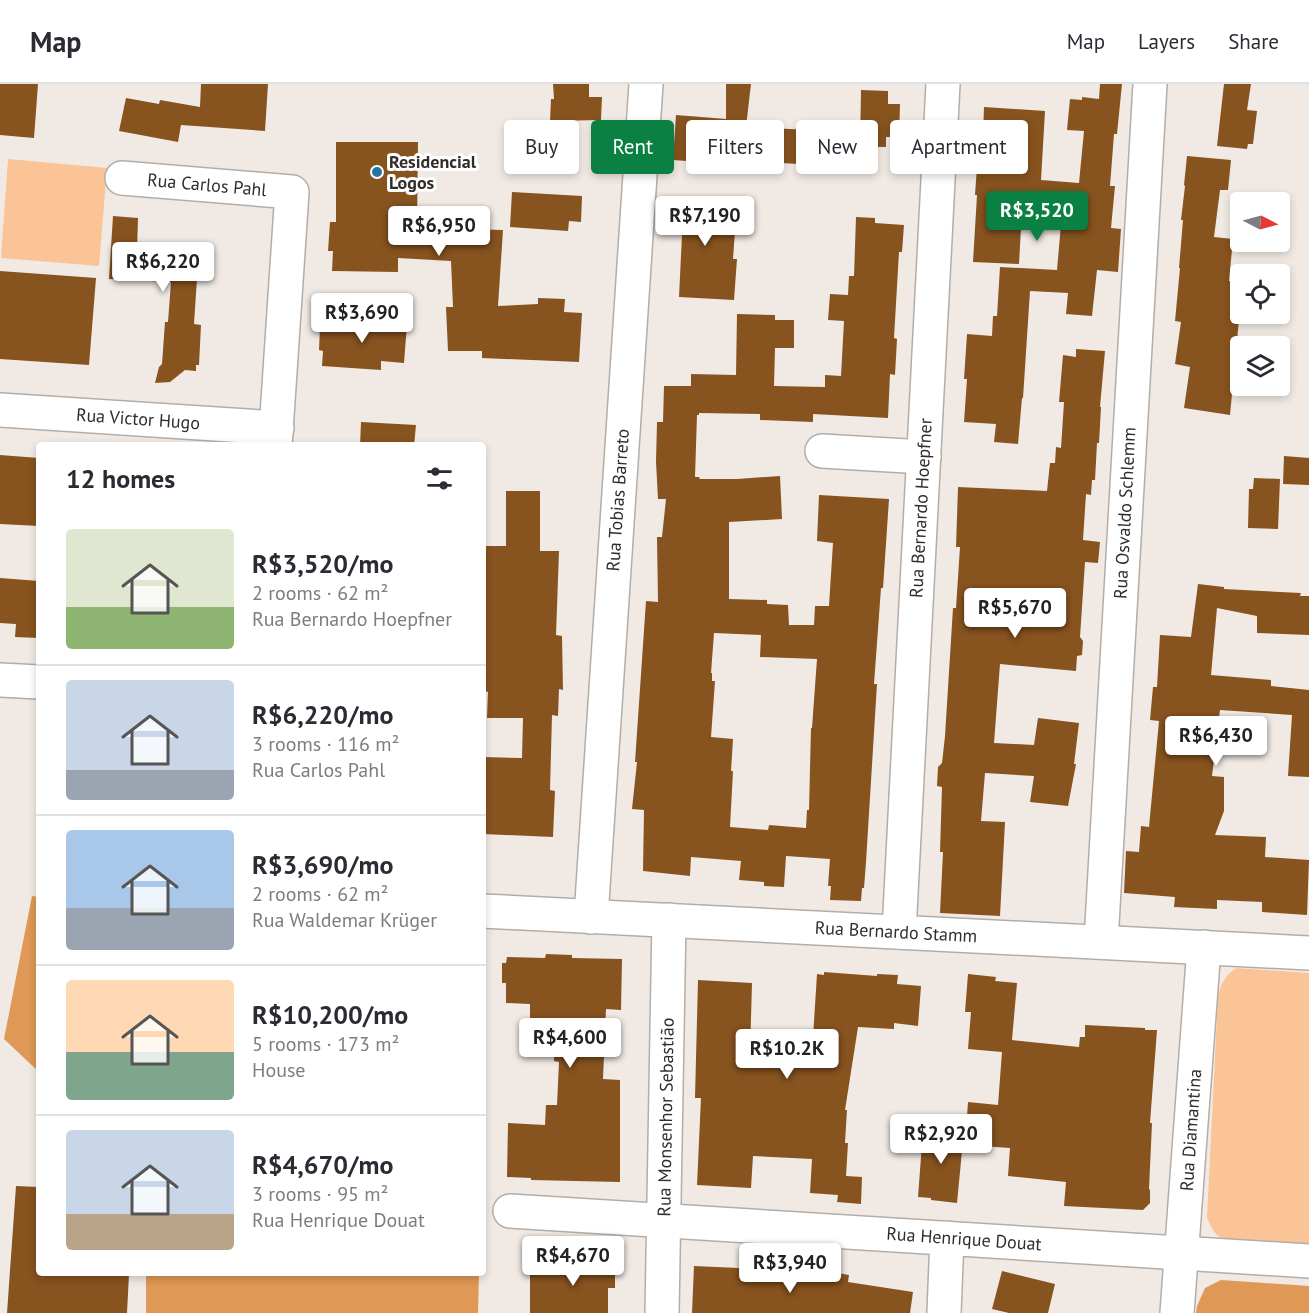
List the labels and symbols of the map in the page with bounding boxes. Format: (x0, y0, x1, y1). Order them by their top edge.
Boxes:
place label: Residencial Logos (389, 150, 477, 194)
marker: Residencial Logos (370, 165, 384, 179)
street label: Rua Carlos Pahl (146, 168, 268, 201)
pin: R$3,520 (982, 191, 1092, 242)
north arrow (1230, 192, 1290, 252)
pin: R$7,190 (650, 196, 760, 247)
pin: R$6,950 (384, 206, 494, 257)
pin: R$6,220 (108, 242, 218, 293)
pin: R$3,690 (307, 293, 417, 344)
street label: Rua Victor Hugo (75, 403, 201, 434)
street label: Rua Bernardo Hoepfner (904, 417, 937, 598)
street label: Rua Osvaldo Schlemm (1109, 426, 1140, 599)
street label: Rua Tobias Barreto (601, 428, 634, 572)
pin: R$5,670 (960, 588, 1070, 639)
pin: R$6,430 (1161, 716, 1271, 767)
street label: Rua Bernardo Stamm (814, 916, 978, 947)
street label: Rua Monsenhor Sebastião (652, 1017, 679, 1217)
pin: R$4,600 (515, 1018, 625, 1069)
pin: R$10.2K (732, 1029, 842, 1080)
street label: Rua Diamantina (1175, 1068, 1206, 1192)
pin: R$2,920 (886, 1114, 996, 1165)
street label: Rua Henrique Douat (886, 1222, 1042, 1255)
pin: R$4,670 (518, 1236, 628, 1287)
pin: R$3,940 (735, 1243, 845, 1294)

